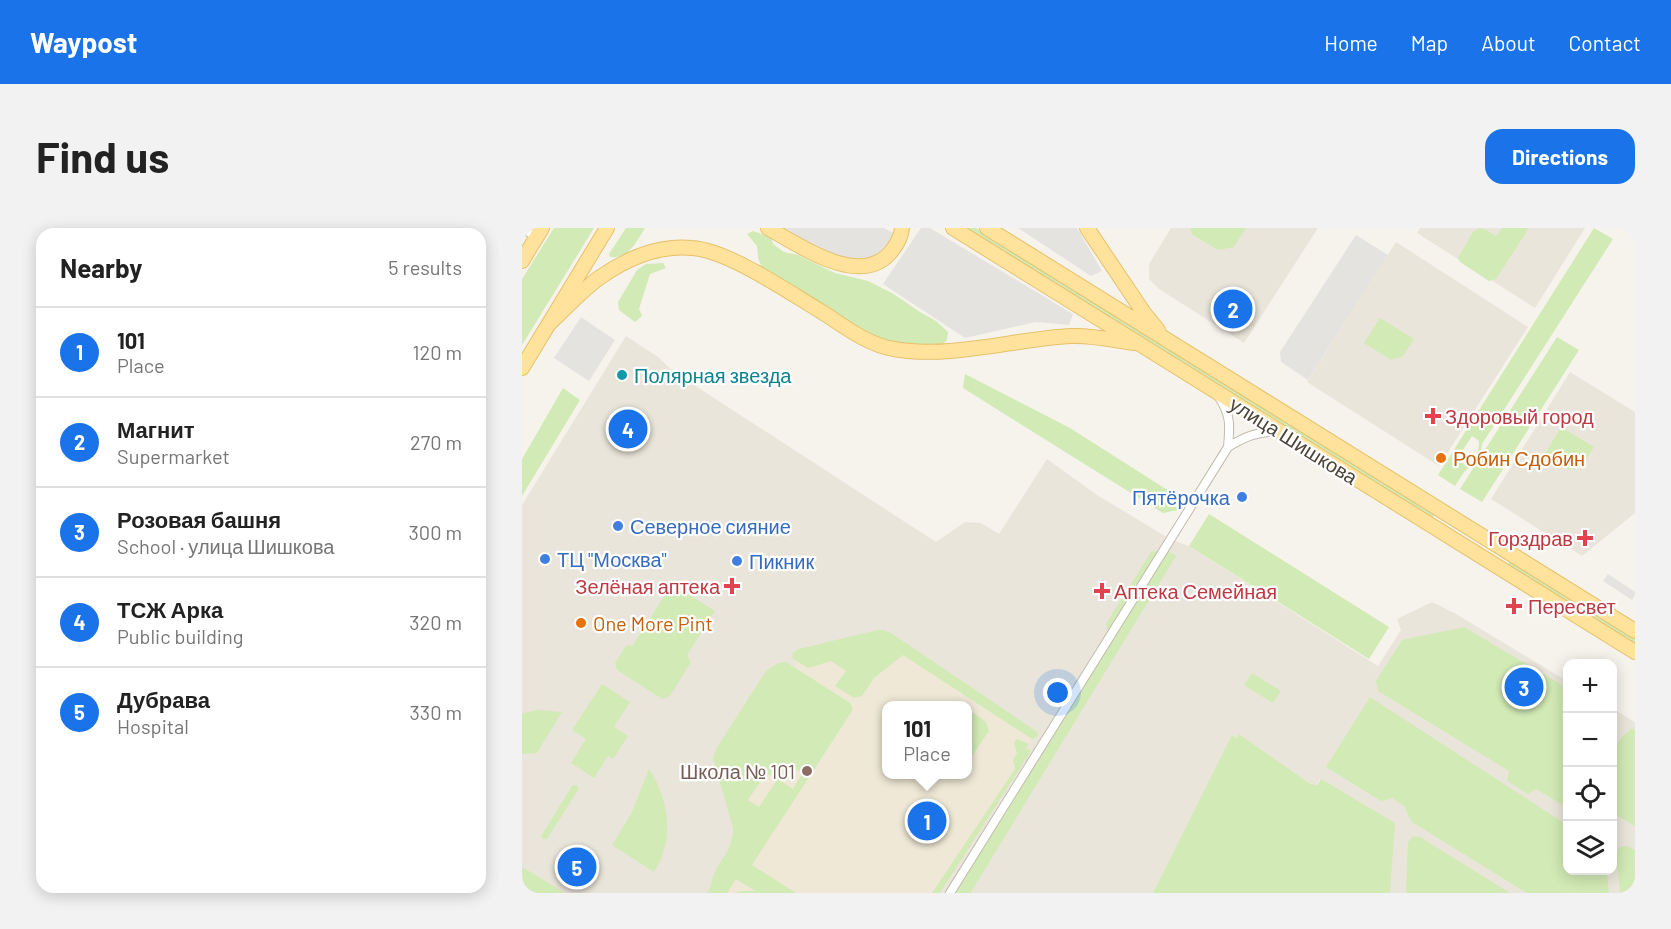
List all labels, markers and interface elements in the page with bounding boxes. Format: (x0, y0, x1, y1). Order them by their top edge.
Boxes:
text: Waypost (30, 25, 137, 59)
text: Home (1324, 30, 1378, 55)
text: Map (1411, 30, 1448, 55)
text: About (1481, 30, 1536, 55)
text: Contact (1569, 30, 1641, 55)
button: Directions (1485, 129, 1635, 184)
text: Find us (36, 131, 169, 181)
text: Nearby (60, 252, 142, 283)
text: 5 results (388, 255, 462, 279)
pin: 2 (1214, 286, 1252, 332)
text: 101 (117, 327, 145, 353)
text: 1 (76, 340, 83, 364)
text: 120 m (412, 340, 462, 364)
text: Place (117, 353, 165, 377)
place label: Полярная звезда (634, 363, 792, 387)
marker: Полярная звезда (615, 368, 629, 382)
street label: улица Шишкова (1226, 391, 1363, 489)
place label: Здоровый город (1445, 404, 1594, 428)
pin: 4 (608, 406, 648, 452)
marker: Здоровый город (1426, 409, 1440, 423)
text: Магнит (117, 416, 195, 442)
text: 2 (74, 430, 85, 454)
text: 270 m (410, 430, 462, 454)
text: Supermarket (117, 444, 230, 468)
place label: Робин Сдобин (1453, 446, 1585, 470)
marker: Робин Сдобин (1434, 451, 1448, 465)
place label: Пятёрочка (1132, 485, 1231, 509)
marker: Пятёрочка (1235, 490, 1249, 504)
text: Розовая башня (117, 506, 281, 532)
place label: Северное сияние (630, 514, 791, 538)
marker: Северное сияние (611, 519, 625, 533)
text: 3 (74, 520, 85, 544)
text: 300 m (409, 520, 462, 544)
place label: Горздрав (1488, 526, 1573, 550)
marker: Горздрав (1578, 531, 1592, 545)
text: School · улица Шишкова (117, 534, 334, 558)
place label: ТЦ "Москва" (557, 547, 667, 571)
place label: Пикник (749, 549, 815, 573)
marker: ТЦ "Москва" (538, 552, 552, 566)
marker: Пикник (730, 554, 744, 568)
place label: Зелёная аптека (575, 574, 721, 598)
marker: Зелёная аптека (725, 579, 739, 593)
place label: Аптека Семейная (1114, 579, 1277, 603)
marker: Аптека Семейная (1095, 584, 1109, 598)
place label: Пересвет (1528, 594, 1616, 618)
text: ТСЖ Арка (117, 596, 223, 622)
marker: Пересвет (1505, 597, 1523, 615)
text: 4 (73, 610, 86, 634)
text: 320 m (409, 610, 462, 634)
place label: One More Pint (593, 611, 713, 635)
marker: One More Pint (574, 616, 588, 630)
text: Public building (117, 624, 243, 648)
map controls (1563, 659, 1617, 875)
button: + (1563, 659, 1617, 713)
pin: 3 (1504, 664, 1544, 710)
your location (1043, 678, 1072, 707)
text: Дубрава (117, 686, 210, 712)
text: 5 (74, 700, 85, 724)
text: 330 m (410, 700, 462, 724)
popup (882, 701, 972, 779)
button: − (1563, 713, 1617, 767)
text: Hospital (117, 714, 189, 738)
text: 101 (903, 715, 931, 741)
text: Place (903, 741, 951, 765)
place label: Школа № 101 (680, 759, 795, 783)
marker: Школа № 101 (800, 764, 814, 778)
button: locate (1563, 767, 1617, 821)
pin: 1 (908, 798, 946, 844)
button: layers (1563, 821, 1617, 875)
pin: 5 (558, 844, 596, 890)

